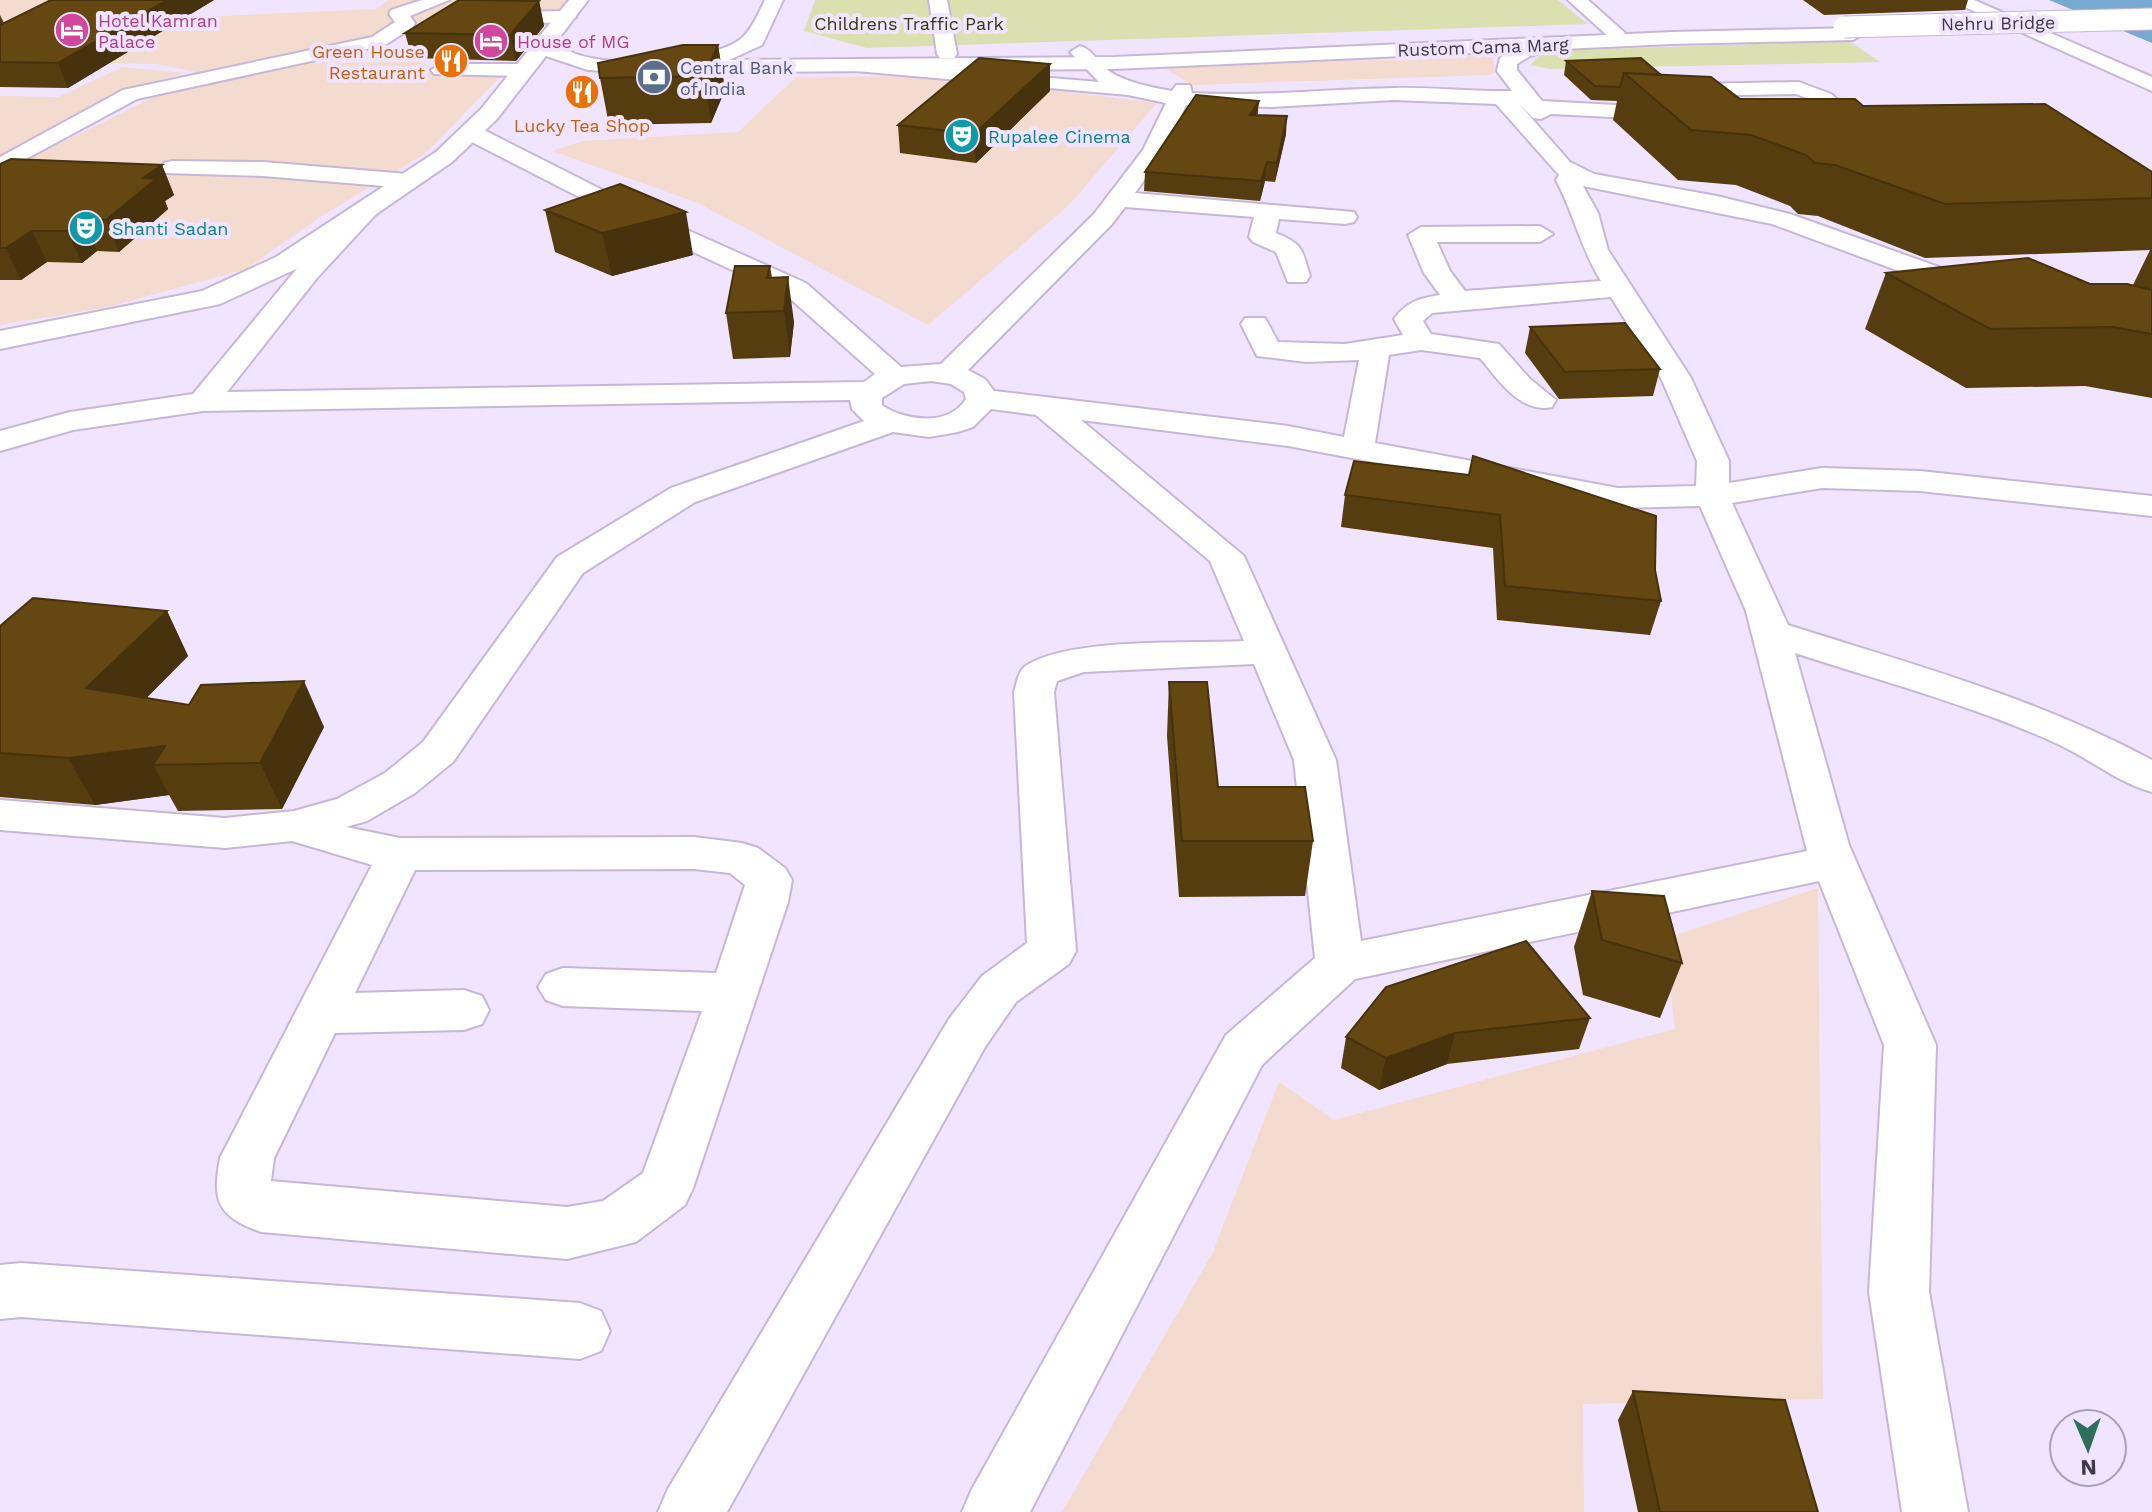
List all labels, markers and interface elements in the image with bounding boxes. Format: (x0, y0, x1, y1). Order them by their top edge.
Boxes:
place label: Hotel Kamran Palace (98, 10, 218, 52)
hotel icon: Hotel Kamran Palace (53, 11, 91, 49)
street label: Nehru Bridge (1941, 12, 2055, 34)
park label: Childrens Traffic Park (814, 13, 1004, 34)
hotel icon: House of MG (472, 22, 510, 60)
place label: House of MG (517, 31, 630, 52)
street label: Rustom Cama Marg (1397, 33, 1569, 60)
place label: Green House Restaurant (312, 41, 425, 83)
restaurant icon: Green House Restaurant (432, 42, 470, 80)
place label: Central Bank of India (680, 57, 793, 99)
bank icon: Central Bank of India (635, 58, 673, 96)
restaurant icon: Lucky Tea Shop (563, 73, 601, 111)
place label: Lucky Tea Shop (514, 115, 650, 136)
theatre icon: Rupalee Cinema (943, 117, 981, 155)
place label: Rupalee Cinema (988, 126, 1131, 147)
theatre icon: Shanti Sadan (67, 209, 105, 247)
place label: Shanti Sadan (112, 218, 229, 239)
north arrow (2048, 1408, 2128, 1488)
text: N (2080, 1455, 2097, 1480)

